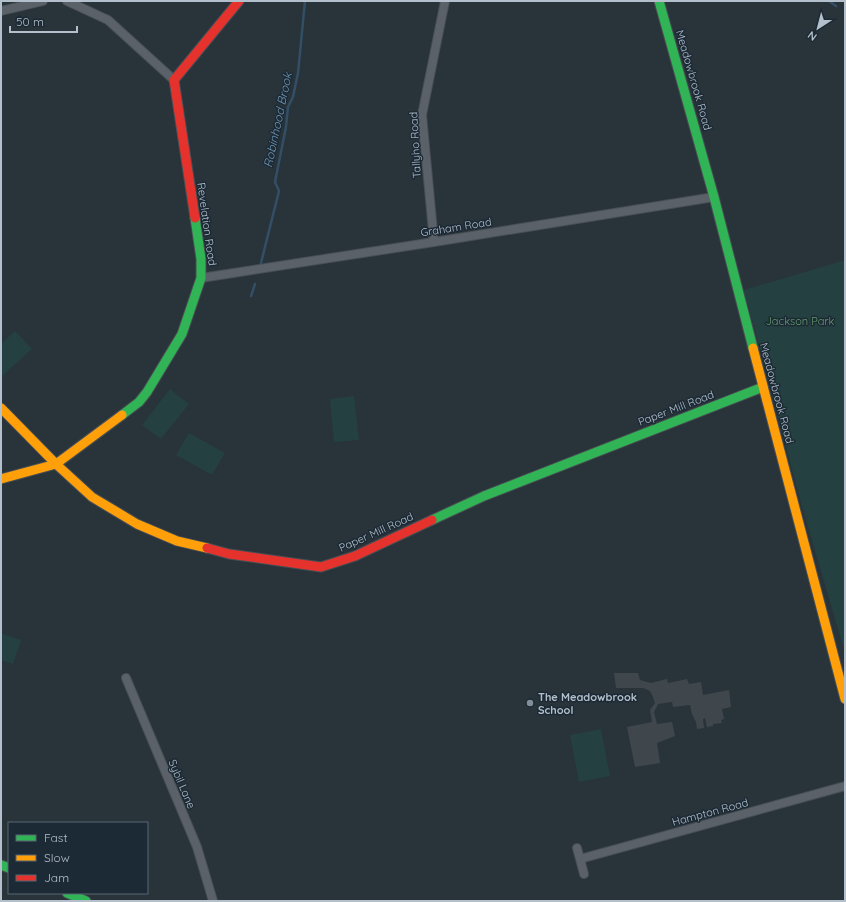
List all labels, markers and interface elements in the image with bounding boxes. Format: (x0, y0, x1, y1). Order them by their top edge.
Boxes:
scale bar (10, 8, 77, 34)
north arrow (798, 8, 838, 48)
text: 50 m (16, 14, 44, 29)
street label: Meadowbrook Road (673, 28, 715, 132)
text: N (805, 28, 820, 44)
water label: Robinhood Brook (260, 69, 295, 169)
street label: Tallyho Road (406, 111, 424, 179)
street label: Revelation Road (194, 181, 220, 267)
street label: Graham Road (420, 214, 492, 240)
park label: Jackson Park (766, 314, 835, 328)
street label: Meadowbrook Road (757, 341, 797, 445)
street label: Paper Mill Road (636, 387, 716, 429)
street label: Paper Mill Road (337, 509, 415, 555)
place label: The Meadowbrook School (538, 690, 637, 717)
marker: The Meadowbrook School (525, 698, 535, 708)
street label: Sybil Lane (165, 757, 199, 811)
street label: Hampton Road (670, 795, 750, 829)
legend (8, 822, 148, 894)
text: Fast (44, 830, 68, 845)
text: Slow (44, 850, 70, 865)
text: Jam (44, 870, 69, 885)

